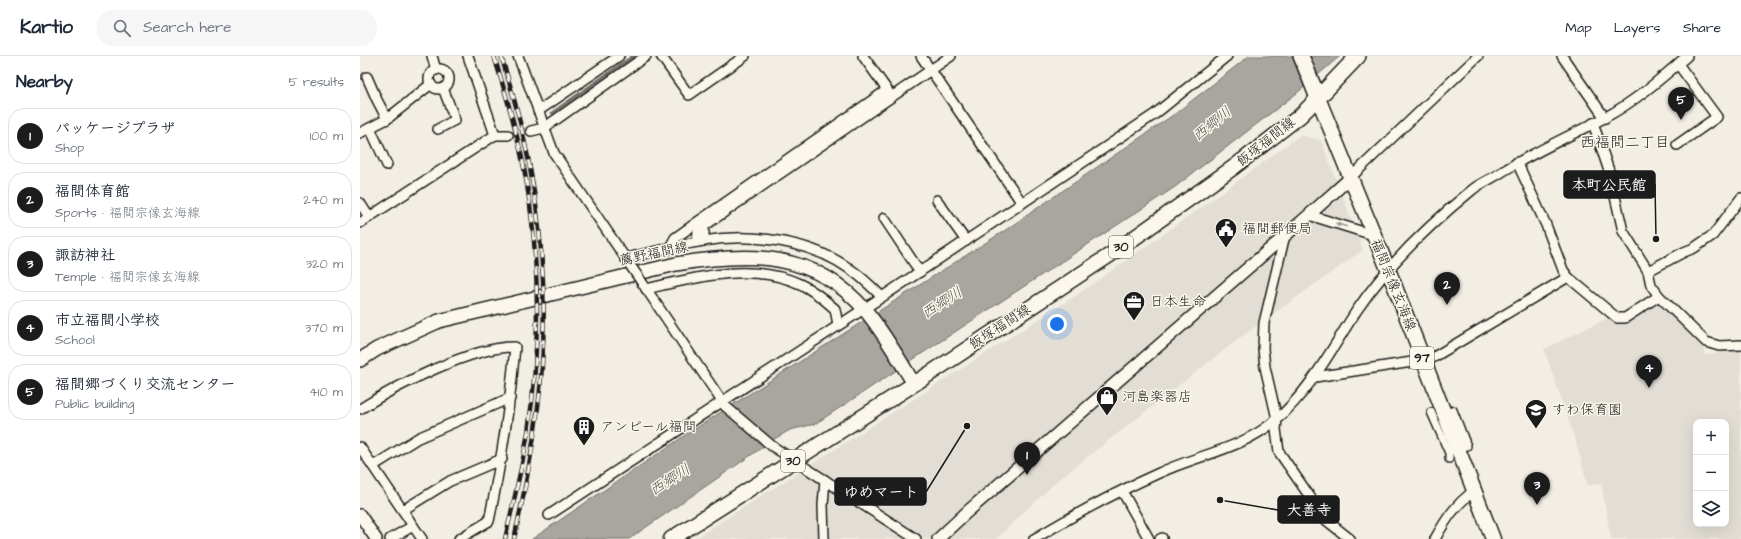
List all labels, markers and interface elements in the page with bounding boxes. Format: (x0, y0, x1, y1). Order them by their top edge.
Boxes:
search box (97, 10, 377, 46)
text: Kartio (20, 14, 73, 41)
icon: search (111, 17, 133, 39)
text: Search here (143, 17, 231, 38)
text: Map (1565, 18, 1592, 38)
text: Layers (1614, 18, 1661, 38)
text: Share (1683, 18, 1721, 38)
text: Nearby (16, 70, 73, 94)
text: 5 results (288, 73, 344, 91)
pin: 5 (1668, 87, 1694, 120)
water label: 西郷川 (1188, 102, 1236, 146)
street label: 飯塚福間線 (1232, 113, 1300, 171)
text: パッケージプラザ (55, 118, 175, 139)
text: 1 (29, 127, 31, 145)
text: 100 m (310, 127, 343, 145)
district label: 西福間二丁目 (1580, 132, 1670, 153)
text: Shop (55, 139, 84, 157)
callout: 本町公民館 (1564, 171, 1655, 198)
text: 本町公民館 (1571, 175, 1647, 196)
text: 福間体育館 (55, 181, 130, 202)
text: 2 (26, 191, 34, 209)
text: 240 m (303, 191, 343, 209)
text: Sports · 福間宗像玄海線 (55, 204, 200, 222)
public building icon: 福間郵便局 (1213, 216, 1239, 249)
place label: 福間郵便局 (1242, 219, 1312, 239)
one-way arrow (1335, 222, 1347, 228)
road number: 30 (1109, 236, 1133, 258)
street label: 福間宗像玄海線 (1365, 236, 1421, 334)
street label: 薦野福間線 (618, 237, 690, 271)
text: 諏訪神社 (55, 245, 115, 266)
text: 3 (27, 255, 33, 273)
text: 320 m (305, 255, 343, 273)
text: Temple · 福間宗像玄海線 (55, 268, 200, 286)
pin: 2 (1434, 272, 1460, 305)
water label: 西郷川 (917, 282, 967, 324)
office icon: 日本生命 (1121, 289, 1147, 322)
place label: 日本生命 (1150, 292, 1206, 312)
street label: 飯塚福間線 (965, 300, 1035, 354)
text: 市立福間小学校 (55, 310, 160, 331)
your location (1047, 314, 1067, 334)
text: 4 (26, 319, 34, 337)
text: 370 m (305, 319, 343, 337)
text: School (55, 331, 95, 349)
road number: 97 (1410, 347, 1434, 369)
pin: 4 (1636, 355, 1662, 388)
text: 福間郷づくり交流センター (55, 374, 235, 395)
text: 5 (25, 383, 35, 401)
text: 410 m (309, 383, 343, 401)
shop icon: 河島楽器店 (1094, 384, 1120, 417)
place label: 河島楽器店 (1122, 387, 1192, 407)
text: Public building (55, 395, 134, 413)
school or university icon: すわ保育園 (1523, 397, 1549, 430)
place label: すわ保育園 (1552, 400, 1622, 420)
building icon: アンピール福間 (571, 414, 597, 447)
place label: アンピール福間 (600, 417, 696, 437)
map controls (1693, 419, 1729, 527)
button: + (1693, 419, 1729, 455)
pin: 1 (1014, 442, 1040, 475)
road number: 30 (781, 450, 805, 472)
button: − (1693, 455, 1729, 491)
water label: 西郷川 (645, 459, 695, 501)
pin: 3 (1524, 472, 1550, 505)
callout: ゆめマート (835, 478, 926, 505)
text: ゆめマート (843, 482, 919, 503)
button: layers (1693, 491, 1729, 527)
callout: 大善寺 (1278, 496, 1339, 523)
text: 大善寺 (1286, 500, 1332, 521)

